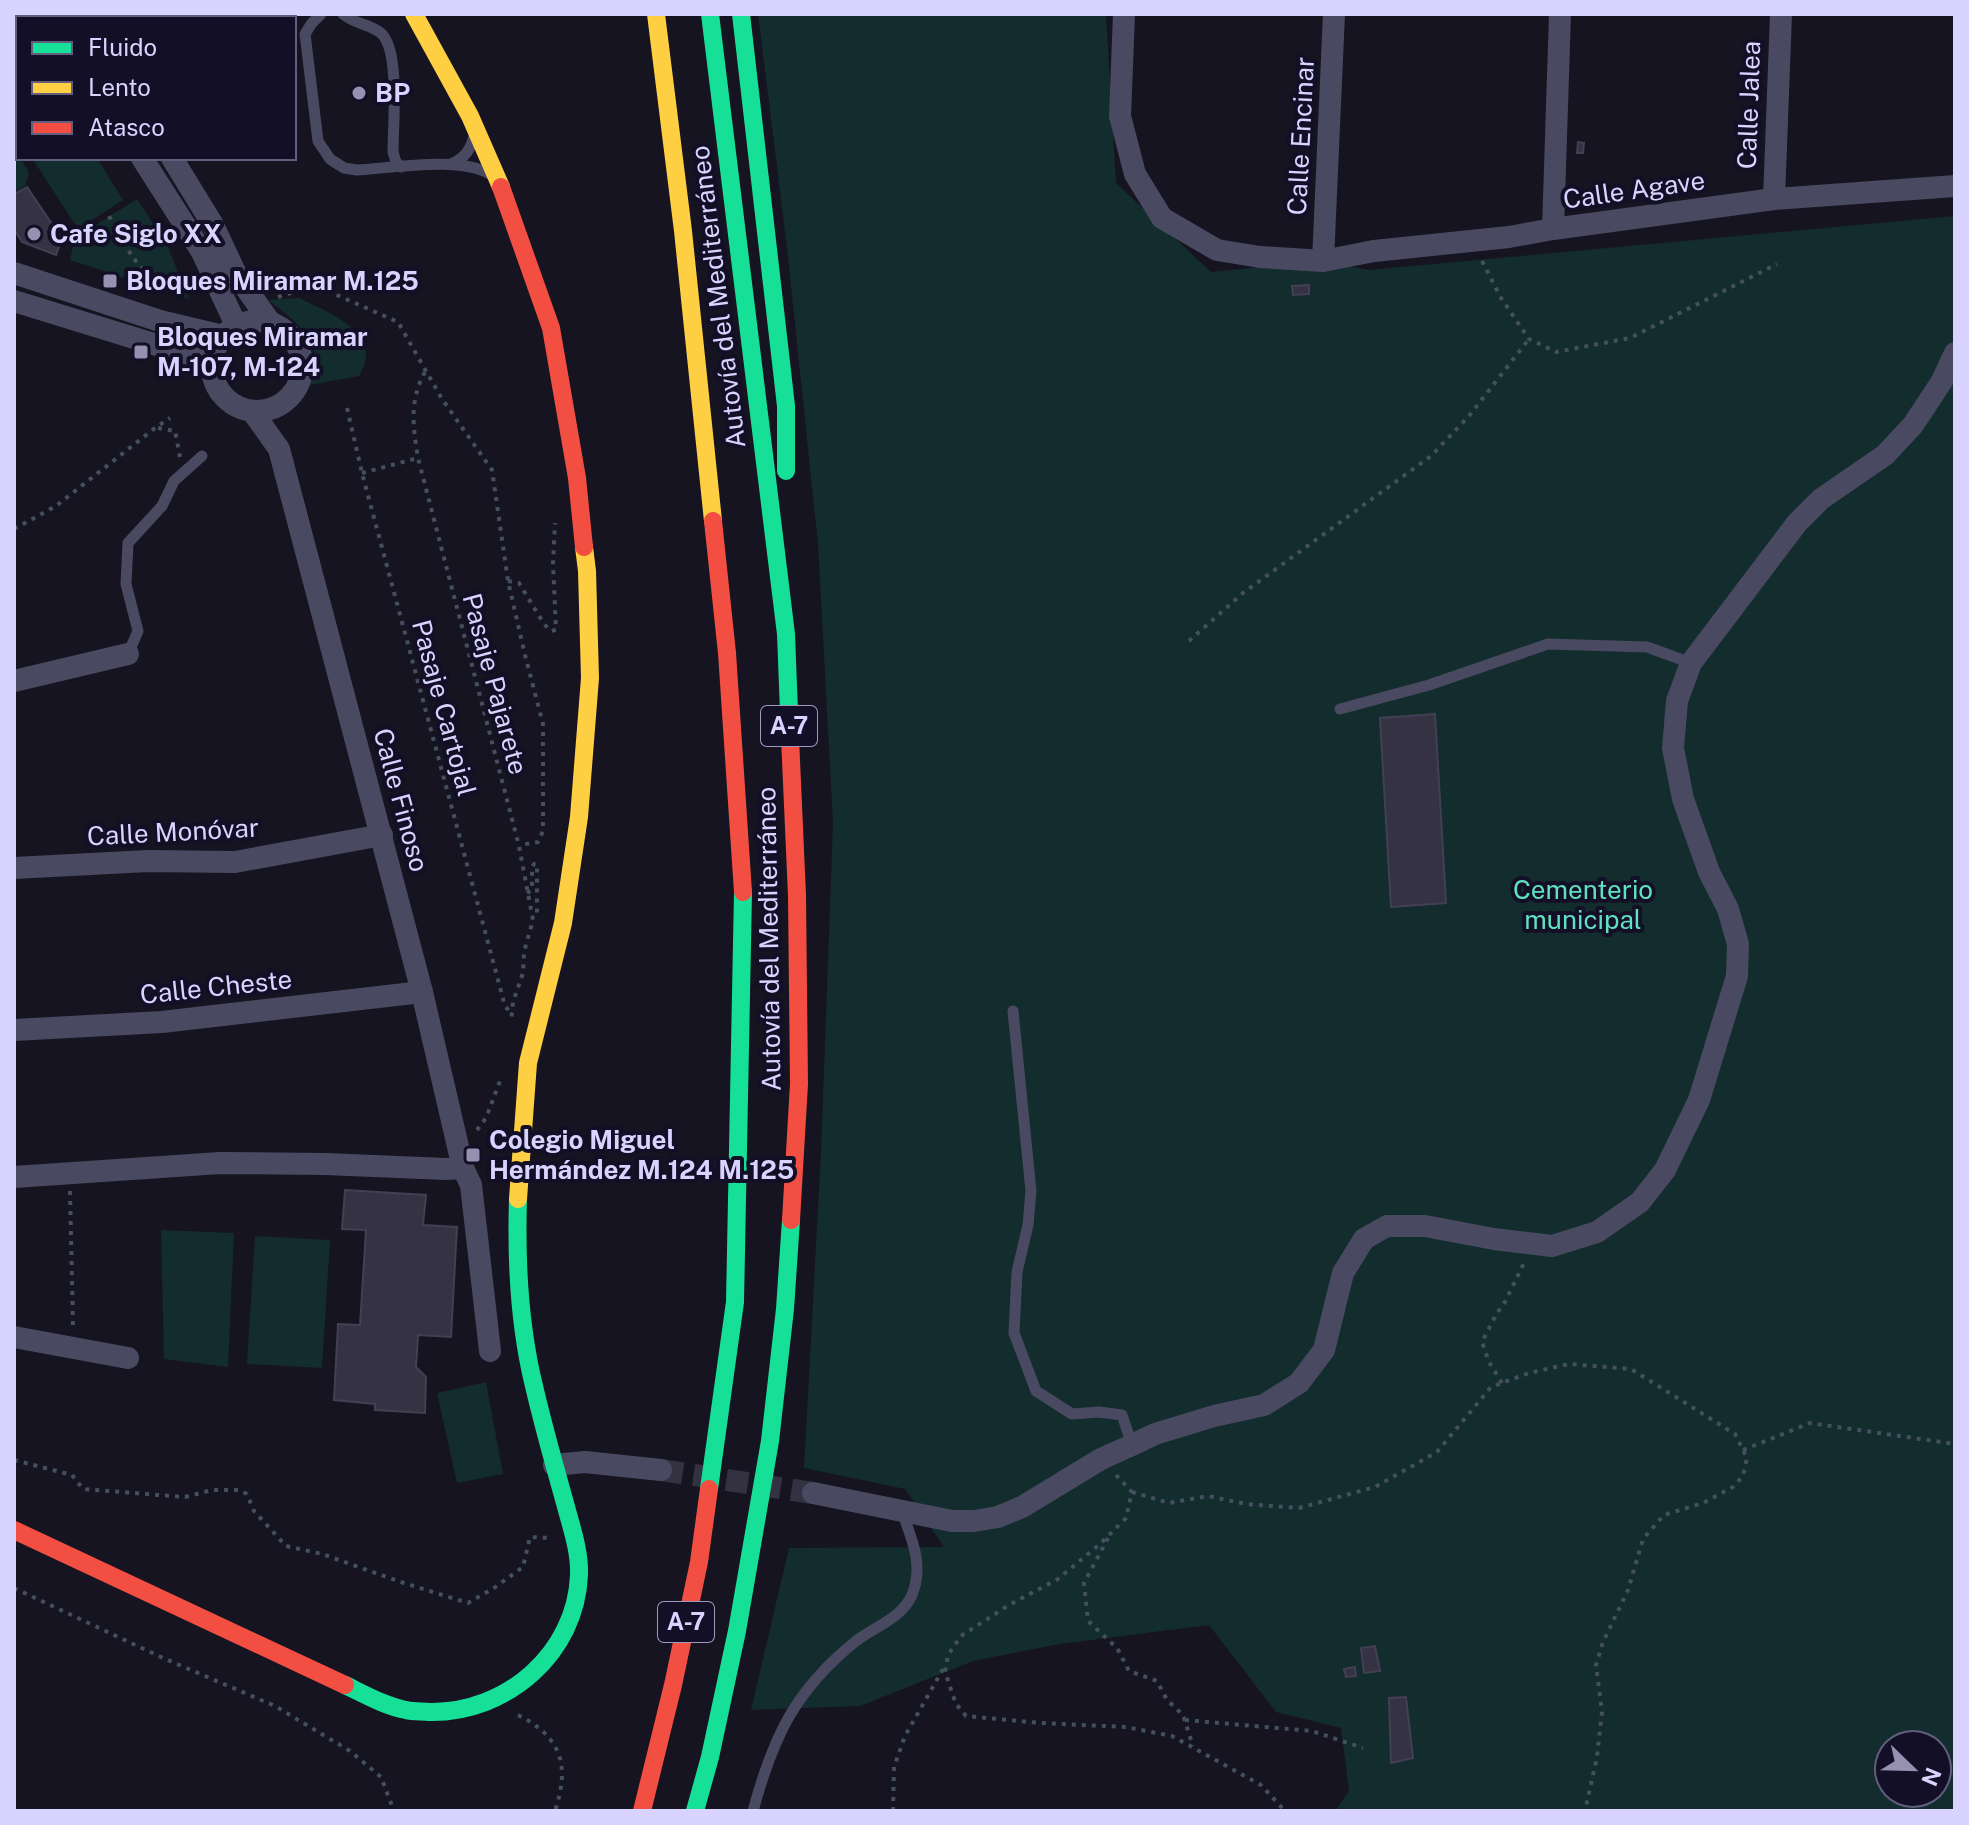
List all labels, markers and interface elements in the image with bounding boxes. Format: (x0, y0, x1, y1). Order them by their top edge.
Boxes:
legend (16, 16, 296, 160)
text: Fluido (88, 33, 157, 61)
street label: Calle Jalea (1731, 40, 1766, 170)
street label: Calle Encinar (1281, 56, 1320, 216)
text: Lento (88, 73, 151, 101)
place label: BP (375, 77, 410, 108)
marker: BP (350, 84, 368, 102)
text: Atasco (88, 113, 165, 141)
street label: Autovía del Mediterráneo (684, 144, 751, 450)
street label: Calle Agave (1561, 164, 1707, 215)
place label: Cafe Siglo XX (50, 218, 222, 249)
marker: Cafe Siglo XX (25, 225, 43, 243)
place label: Bloques Miramar M.125 (126, 265, 419, 296)
marker: Bloques Miramar M.125 (101, 272, 119, 290)
place label: Bloques Miramar M-107, M-124 (157, 321, 368, 382)
marker: Bloques Miramar M-107, M-124 (132, 343, 150, 361)
street label: Pasaje Pajarete (456, 590, 535, 778)
street label: Pasaje Cartojal (406, 616, 483, 799)
road number: A-7 (761, 706, 817, 746)
street label: Calle Finoso (367, 725, 436, 875)
street label: Autovía del Mediterráneo (750, 786, 787, 1092)
street label: Calle Monóvar (86, 812, 260, 851)
park label: Cementerio municipal (1513, 874, 1653, 935)
street label: Calle Cheste (138, 963, 293, 1010)
place label: Colegio Miguel Hermández M.124 M.125 (489, 1124, 794, 1185)
marker: Colegio Miguel Hermández M.124 M.125 (464, 1146, 482, 1164)
road number: A-7 (658, 1602, 714, 1642)
north arrow (1873, 1729, 1953, 1809)
text: N (1916, 1764, 1947, 1790)

